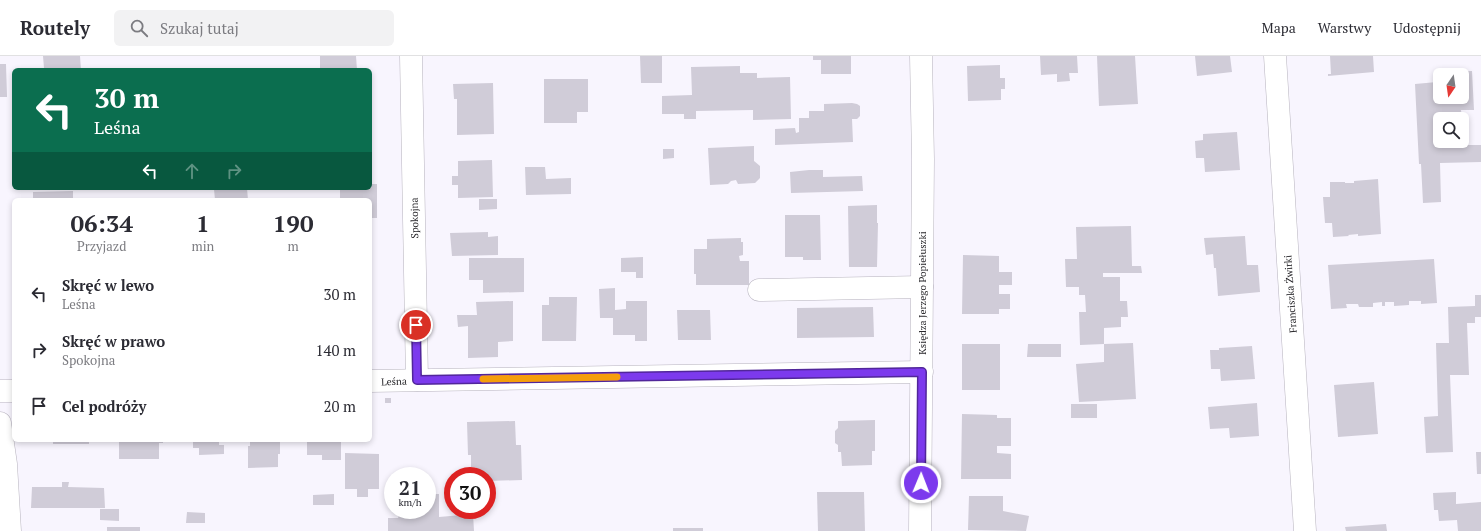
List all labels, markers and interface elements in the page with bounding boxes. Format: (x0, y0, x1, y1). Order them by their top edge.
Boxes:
search box (114, 10, 394, 46)
text: Routely (20, 15, 90, 40)
icon: search (128, 17, 150, 39)
text: Szukaj tutaj (160, 18, 239, 38)
text: Mapa (1262, 18, 1296, 37)
text: Warstwy (1318, 18, 1371, 37)
text: Udostępnij (1393, 18, 1461, 37)
north arrow (1433, 68, 1469, 104)
map controls (1433, 68, 1469, 148)
text: 30 m (94, 79, 159, 116)
icon: left (28, 84, 80, 136)
button: search (1433, 112, 1469, 148)
text: Leśna (94, 115, 141, 139)
icon: left (139, 160, 161, 182)
icon: ahead (181, 160, 203, 182)
icon: right (223, 160, 245, 182)
street label: Spokojna (408, 197, 421, 239)
text: 06:34 (70, 207, 133, 239)
text: 1 (196, 207, 210, 239)
text: 190 (273, 207, 313, 239)
street label: Księdza Jerzego Popiełuszki (916, 231, 929, 355)
text: Przyjazd (77, 237, 126, 255)
text: min (191, 237, 214, 255)
text: m (288, 237, 299, 255)
street label: Franciszka Żwirki (1281, 255, 1300, 333)
text: Skręć w lewo (62, 275, 154, 295)
icon: left (28, 283, 50, 305)
text: 30 m (323, 284, 356, 304)
text: Leśna (62, 295, 96, 313)
pin (399, 308, 433, 342)
icon: arrive (405, 314, 427, 336)
text: Skręć w prawo (62, 331, 165, 351)
icon: right (28, 339, 50, 361)
text: 140 m (315, 340, 356, 360)
text: Spokojna (62, 351, 115, 369)
street label: Leśna (381, 375, 407, 388)
icon: arrive (28, 395, 50, 417)
text: Cel podróży (62, 396, 146, 416)
text: 20 m (323, 396, 356, 416)
position arrow (900, 462, 942, 504)
speed limit sign: 30 (444, 467, 496, 519)
text: 21 (399, 474, 421, 501)
text: km/h (398, 496, 422, 509)

